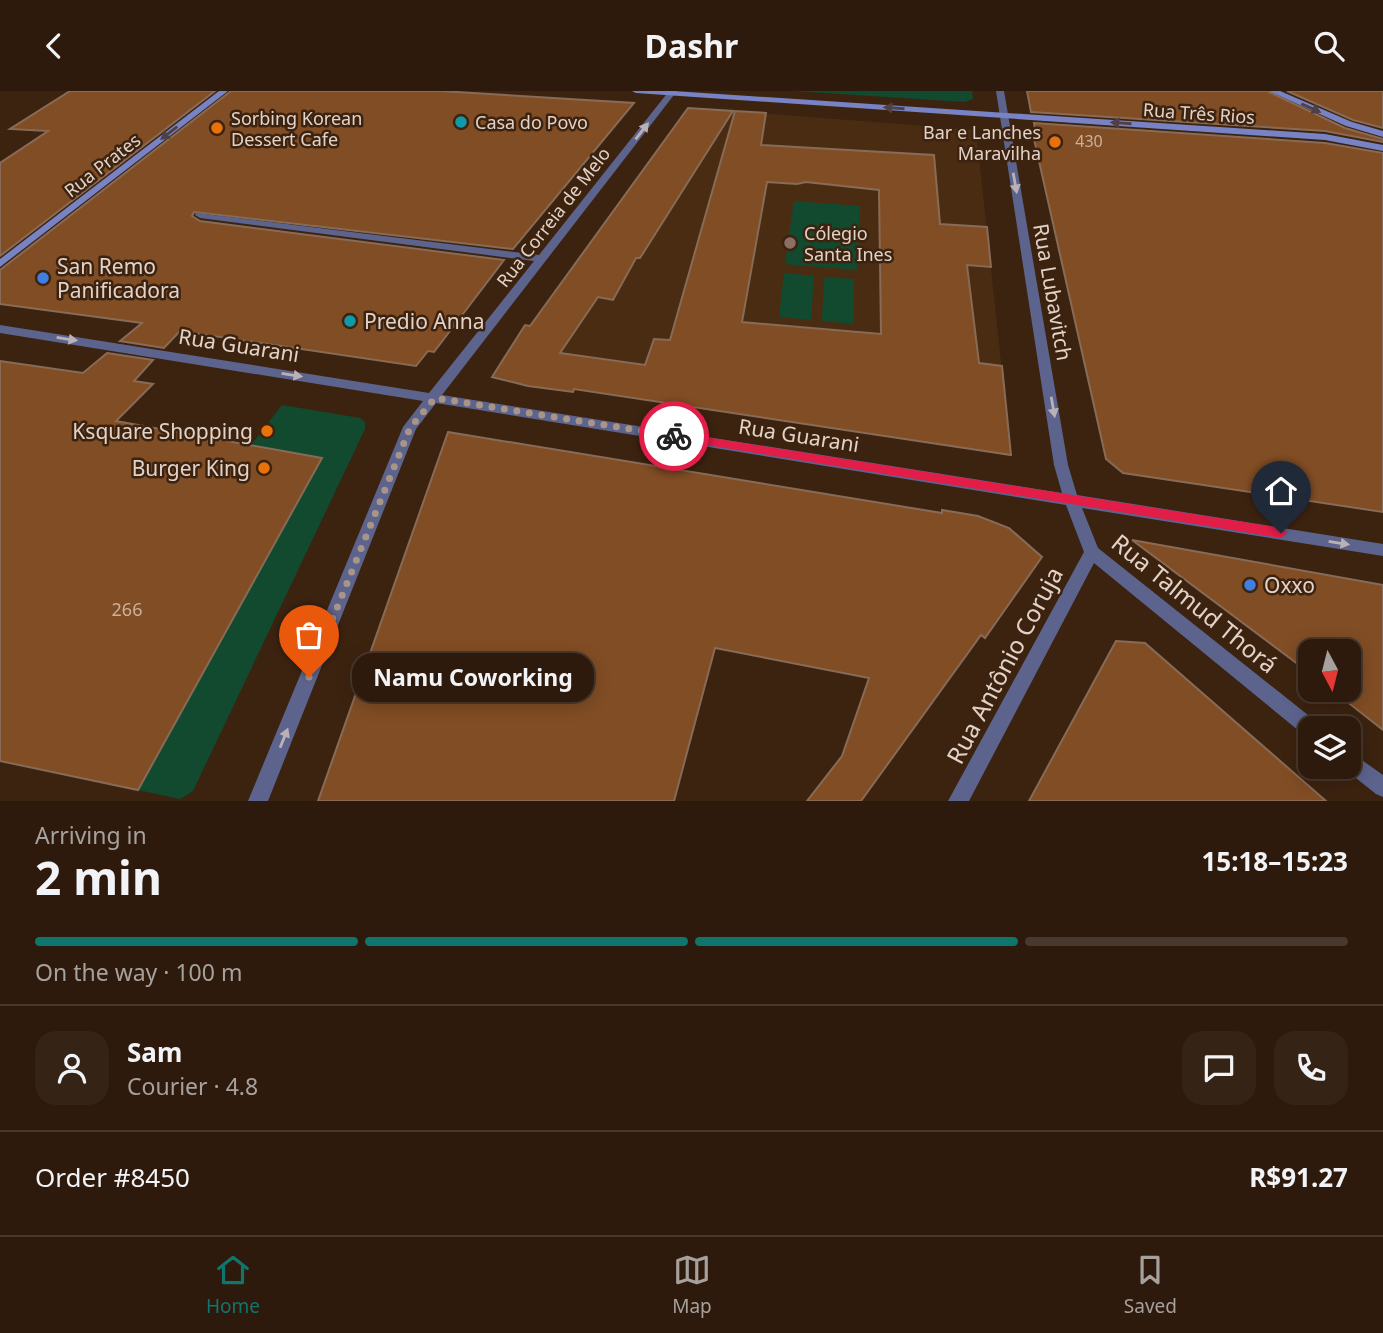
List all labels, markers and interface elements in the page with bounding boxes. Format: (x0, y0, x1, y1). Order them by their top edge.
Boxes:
text: Dashr (645, 24, 738, 67)
icon: back (35, 27, 73, 65)
icon: search (1310, 27, 1348, 65)
street label: Rua Três Rios (1142, 97, 1256, 129)
one-way arrow (882, 102, 904, 113)
one-way arrow (1301, 102, 1321, 114)
place label: Sorbing Korean Dessert Cafe (231, 106, 362, 151)
place label: Casa do Povo (475, 110, 588, 134)
marker: Casa do Povo (453, 114, 469, 130)
one-way arrow (1109, 117, 1131, 128)
marker: Sorbing Korean Dessert Cafe (209, 120, 225, 136)
place label: Bar e Lanches Maravilha (923, 120, 1041, 165)
one-way arrow (635, 122, 649, 140)
one-way arrow (161, 125, 179, 140)
street label: Rua Prates (59, 128, 145, 202)
house number: 430 (1075, 130, 1103, 152)
marker: Bar e Lanches Maravilha (1047, 134, 1063, 150)
street label: Rua Correia de Melo (491, 142, 615, 292)
one-way arrow (1010, 172, 1021, 194)
place label: Cólegio Santa Ines (804, 221, 892, 266)
street label: Rua Lubavitch (1027, 221, 1079, 363)
marker: Cólegio Santa Ines (782, 235, 798, 251)
place label: San Remo Panificadora (57, 252, 180, 304)
marker: San Remo Panificadora (35, 270, 51, 286)
place label: Predio Anna (364, 307, 484, 335)
marker: Predio Anna (342, 313, 358, 329)
street label: Rua Guarani (177, 322, 301, 368)
one-way arrow (57, 334, 79, 345)
one-way arrow (281, 370, 303, 381)
one-way arrow (1048, 396, 1059, 418)
courier (639, 401, 709, 471)
street label: Rua Guarani (737, 412, 861, 458)
place label: Ksquare Shopping (72, 417, 253, 445)
icon: bike (655, 417, 693, 455)
marker: Ksquare Shopping (259, 423, 275, 439)
place label: Burger King (132, 454, 250, 482)
marker: Burger King (256, 460, 272, 476)
pin (1251, 461, 1311, 533)
icon: home (1262, 472, 1300, 510)
street label: Rua Talmud Thorá (1105, 526, 1285, 680)
one-way arrow (1328, 538, 1350, 549)
street label: Rua Antônio Coruja (938, 561, 1070, 769)
place label: Oxxo (1264, 571, 1315, 599)
marker: Oxxo (1242, 577, 1258, 593)
house number: 266 (112, 597, 142, 621)
pin (279, 605, 339, 677)
icon: bag (290, 616, 328, 654)
north arrow (1298, 639, 1362, 702)
map controls (1298, 639, 1361, 779)
callout: Namu Coworking (351, 653, 592, 701)
text: Namu Coworking (373, 661, 573, 693)
button: layers (1298, 716, 1361, 779)
one-way arrow (278, 727, 289, 748)
text: Arriving in (35, 819, 147, 851)
text: 15:18–15:23 (1201, 843, 1348, 879)
text: 2 min (35, 846, 162, 908)
text: On the way · 100 m (35, 956, 242, 988)
button: person (35, 1031, 109, 1105)
button: chat (1182, 1031, 1256, 1105)
button: phone (1274, 1031, 1348, 1105)
text: Sam (127, 1034, 182, 1070)
text: Courier · 4.8 (127, 1070, 258, 1102)
text: Order #8450 (35, 1159, 190, 1195)
text: R$91.27 (1249, 1159, 1348, 1195)
tab: Home (206, 1251, 260, 1319)
tab: Map (672, 1251, 712, 1319)
tab: Saved (1124, 1251, 1177, 1319)

